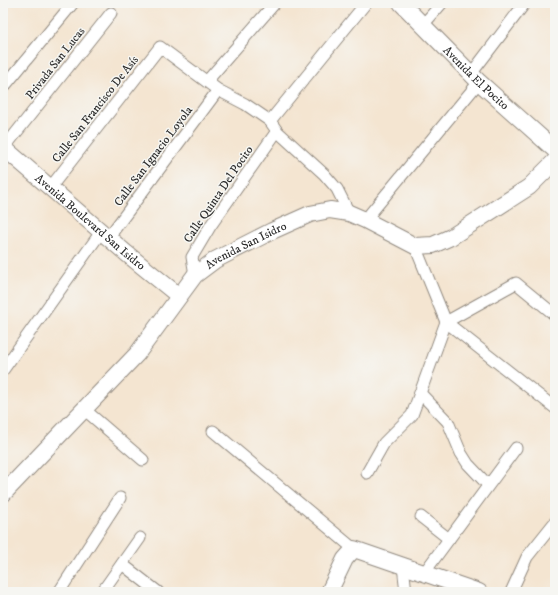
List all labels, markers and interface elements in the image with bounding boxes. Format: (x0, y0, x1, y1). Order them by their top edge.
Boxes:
street label: Privada San Lucas (23, 24, 88, 102)
street label: Avenida El Pocito (440, 43, 512, 113)
street label: Calle San Francisco De Asís (49, 53, 142, 166)
street label: Calle San Ignacio Loyola (111, 103, 196, 209)
street label: Calle Quinta Del Pocito (180, 143, 257, 246)
street label: Avenida Boulevard San Isidro (32, 171, 148, 274)
street label: Avenida San Isidro (202, 218, 289, 273)

